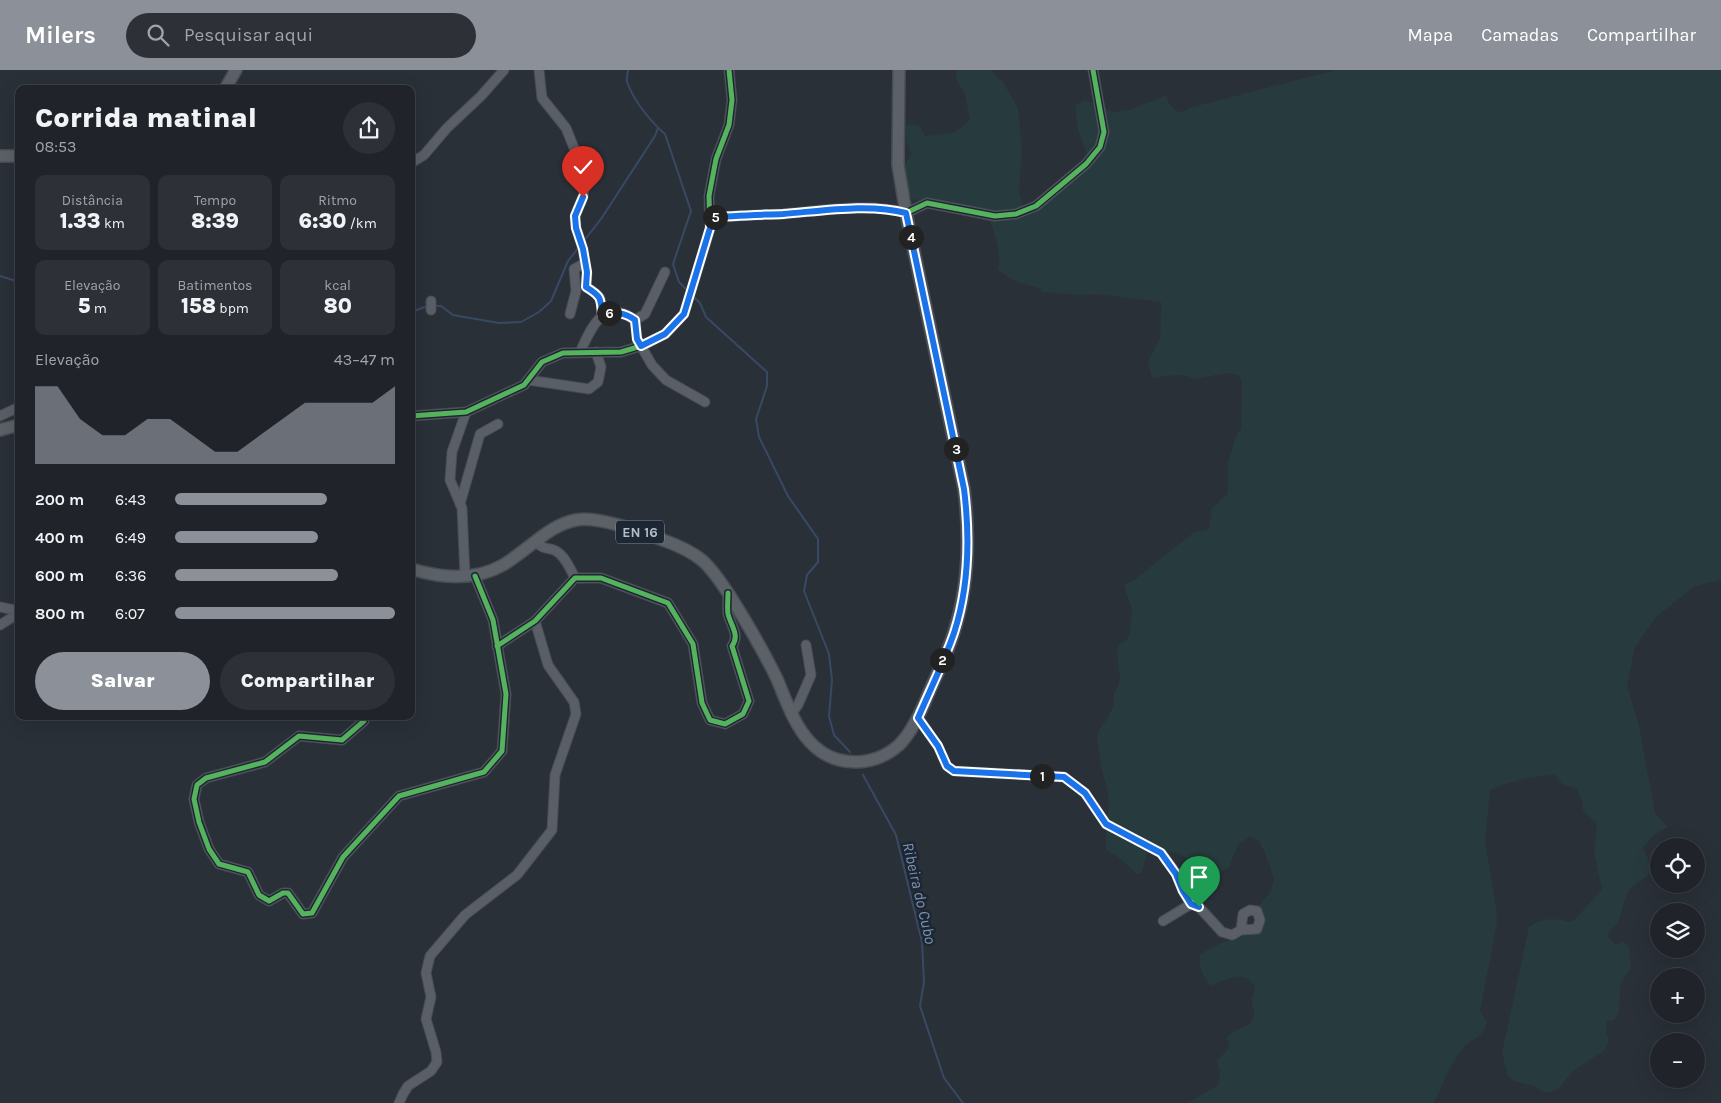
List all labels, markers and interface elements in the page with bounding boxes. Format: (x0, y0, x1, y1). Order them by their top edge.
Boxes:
search box (126, 13, 476, 58)
text: Milers (25, 21, 96, 49)
icon: search (144, 21, 172, 49)
text: Pesquisar aqui (184, 24, 313, 46)
text: Mapa (1408, 24, 1453, 46)
text: Camadas (1481, 24, 1559, 46)
text: Compartilhar (1587, 24, 1696, 46)
text: Corrida matinal (35, 101, 257, 134)
button: share (343, 102, 395, 154)
text: 08:53 (35, 137, 77, 156)
pin (562, 146, 604, 197)
icon: check (569, 153, 597, 181)
text: Distância (62, 192, 123, 209)
text: Tempo (194, 192, 236, 209)
text: Ritmo (318, 192, 357, 209)
pin: 5 (702, 204, 728, 230)
text: 1.33 (60, 209, 101, 233)
text: 8:39 (191, 209, 239, 233)
text: 6:30 (299, 209, 346, 233)
text: 5 (711, 209, 720, 226)
text: km (101, 215, 125, 232)
text: /km (346, 215, 377, 232)
pin: 4 (898, 224, 924, 250)
text: 4 (907, 229, 916, 246)
text: Elevação (64, 277, 120, 294)
text: Batimentos (178, 277, 252, 294)
text: kcal (324, 277, 351, 294)
text: 5 (78, 294, 90, 318)
text: 158 (181, 294, 216, 318)
text: 80 (323, 294, 352, 318)
text: m (90, 300, 107, 317)
text: bpm (216, 300, 249, 317)
pin: 6 (596, 300, 622, 326)
text: 6 (605, 305, 614, 322)
text: Elevação (35, 350, 99, 369)
text: 43–47 m (334, 350, 395, 369)
pin: 3 (944, 436, 968, 462)
text: 3 (952, 441, 961, 458)
text: 200 m (35, 490, 84, 509)
text: 6:43 (115, 490, 146, 509)
road number: EN 16 (616, 521, 664, 544)
text: 400 m (35, 528, 84, 547)
text: 6:49 (115, 528, 146, 547)
text: 600 m (35, 566, 84, 585)
text: 6:36 (115, 566, 146, 585)
text: 800 m (35, 604, 85, 623)
text: 6:07 (115, 604, 145, 623)
pin: 2 (930, 648, 954, 672)
button: Salvar (35, 652, 210, 710)
button: Compartilhar (220, 652, 395, 710)
text: 2 (938, 652, 947, 669)
pin: 1 (1030, 764, 1054, 788)
text: 1 (1040, 768, 1045, 785)
map controls (1650, 838, 1705, 1088)
button: locate (1650, 838, 1705, 893)
water label: Ribeira do Cubo (899, 840, 940, 946)
pin (1178, 856, 1220, 907)
icon: arrive (1185, 863, 1213, 891)
button: layers (1650, 903, 1705, 958)
button: + (1650, 968, 1705, 1023)
button: − (1650, 1033, 1705, 1088)

